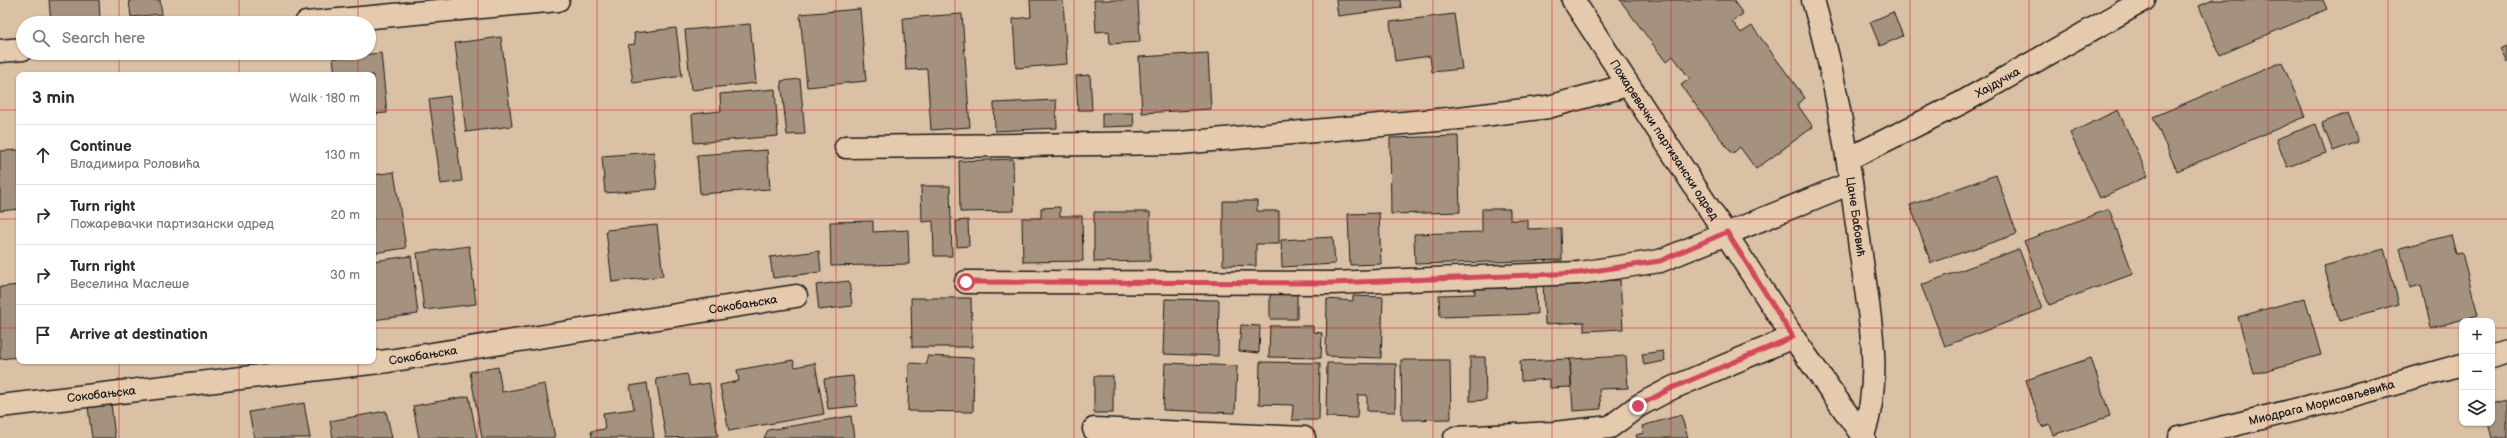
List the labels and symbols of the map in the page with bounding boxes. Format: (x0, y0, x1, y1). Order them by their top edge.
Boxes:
street label: Пожаревачки партизански одред (1606, 57, 1722, 224)
street label: Хајдучка (1973, 64, 2023, 102)
street label: Цане Бабовић (1842, 176, 1868, 257)
route start (957, 273, 975, 291)
street label: Сокобањска (708, 292, 778, 318)
street label: Сокобањска (388, 343, 458, 369)
street label: Миодрага Морисављевића (2247, 377, 2397, 429)
street label: Сокобањска (66, 383, 137, 406)
route end (1629, 397, 1647, 415)

